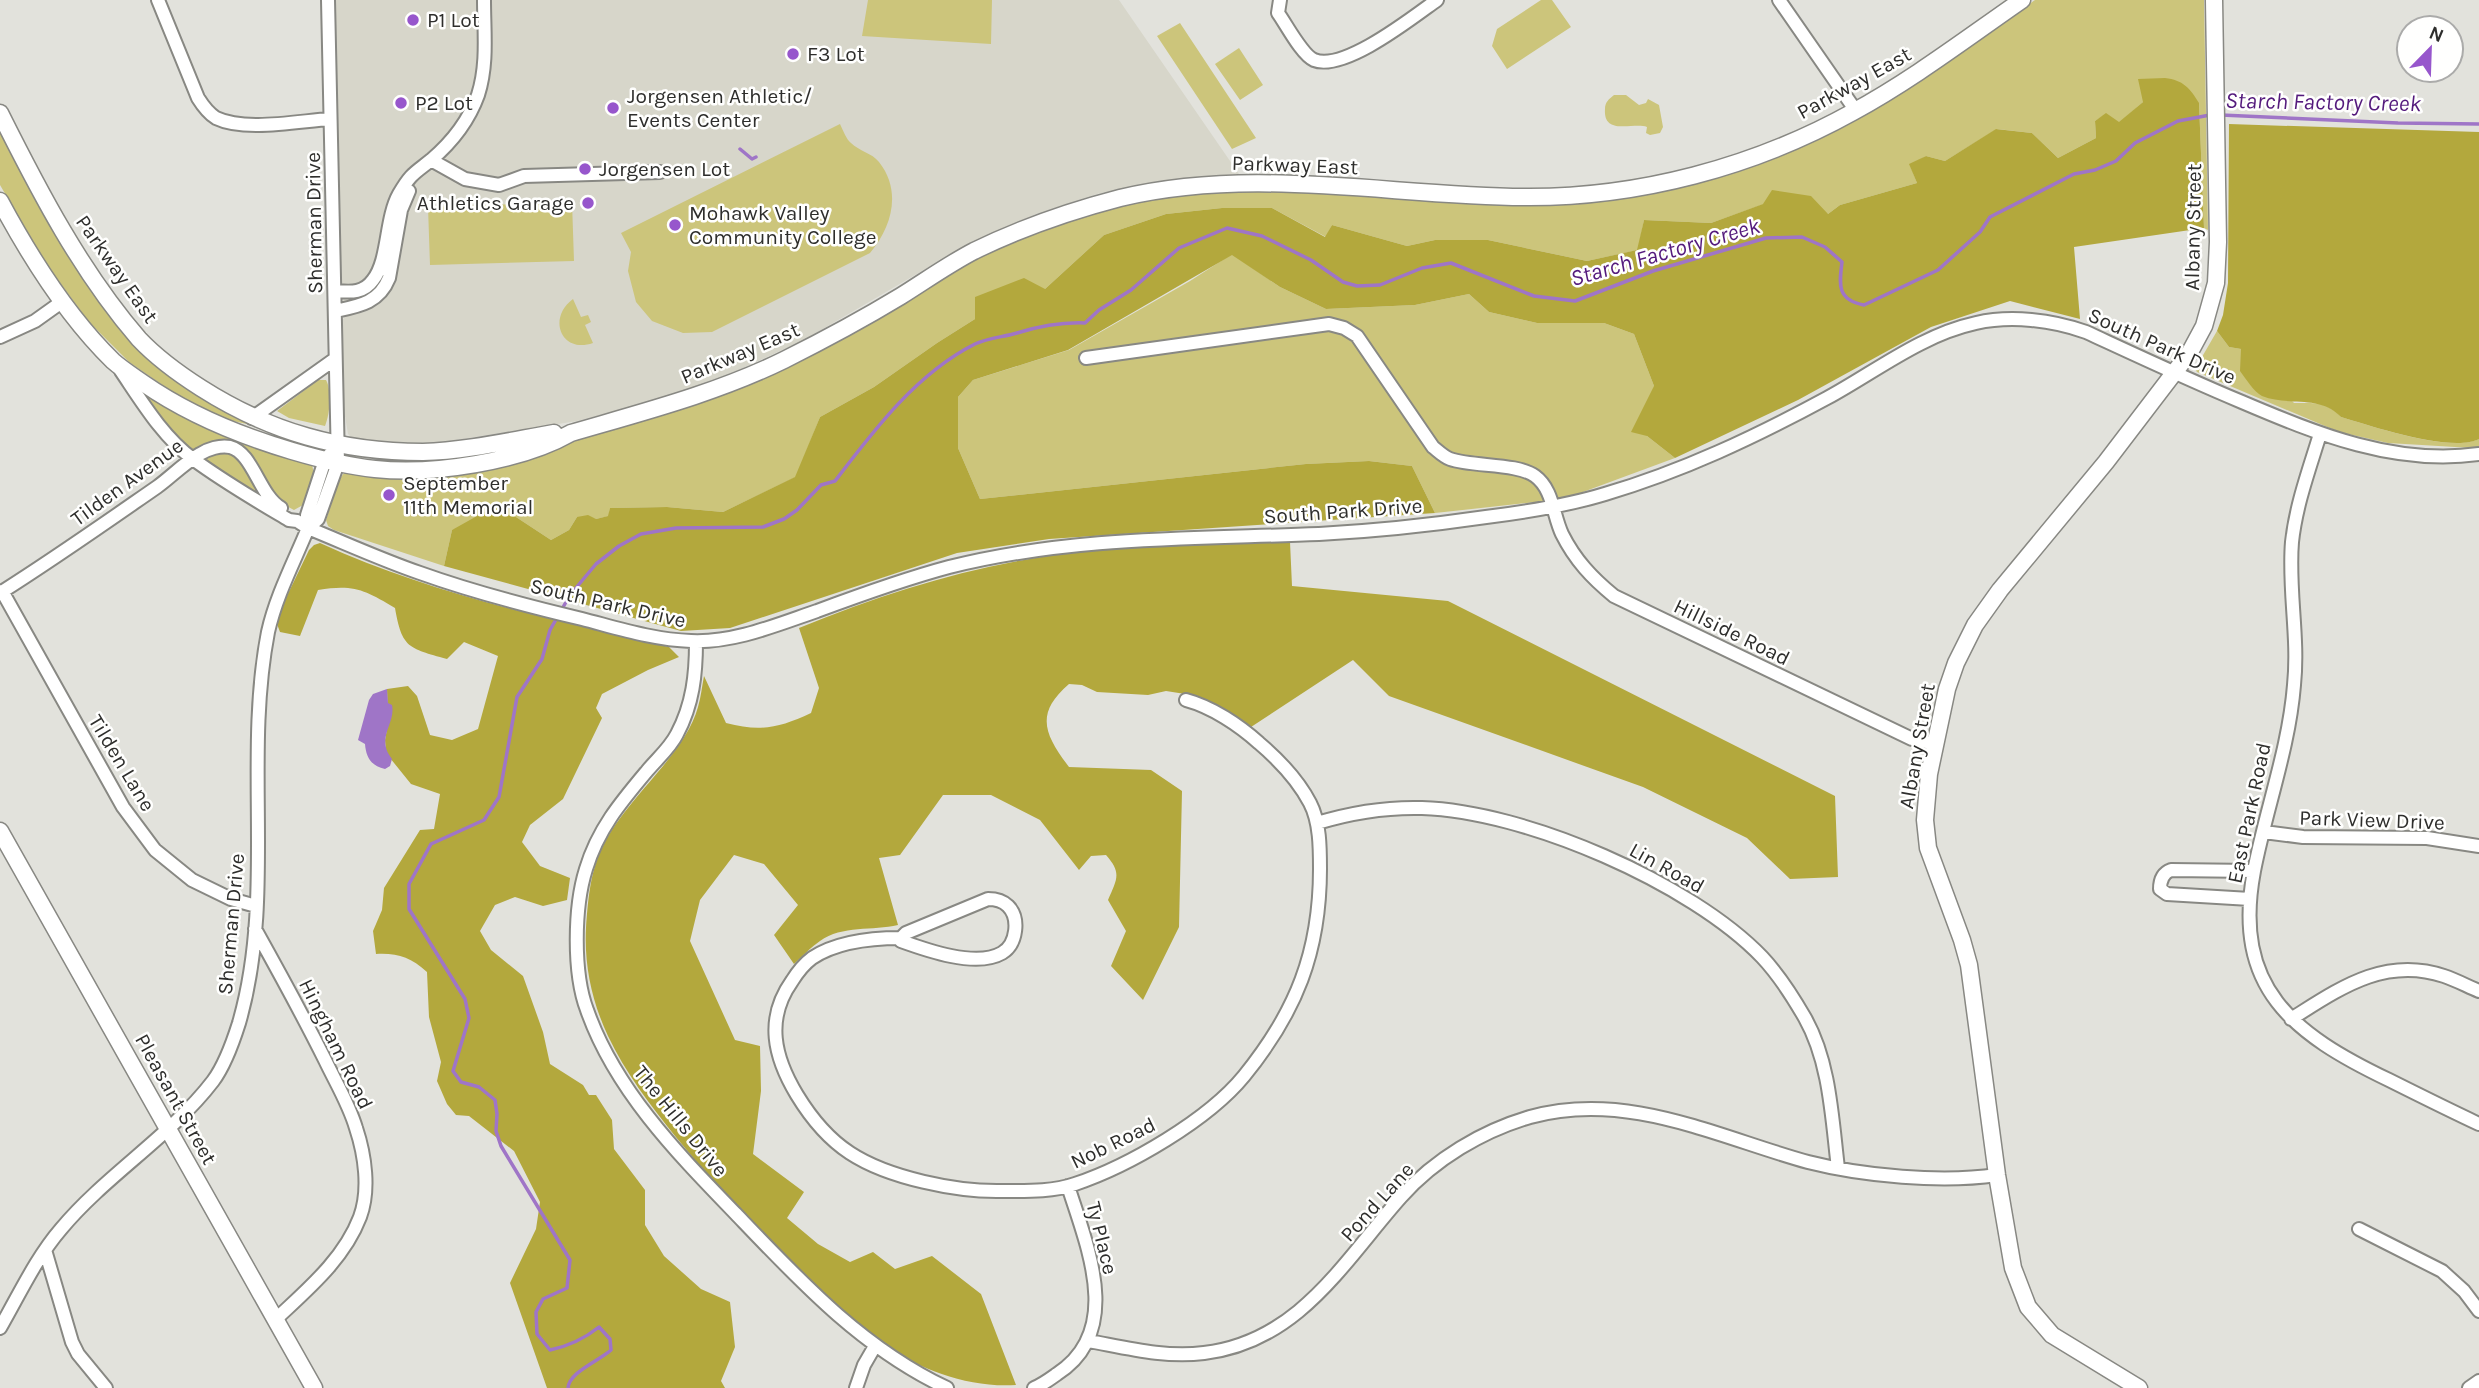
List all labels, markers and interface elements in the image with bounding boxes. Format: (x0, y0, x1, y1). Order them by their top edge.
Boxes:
place label: P1 Lot (427, 8, 480, 32)
marker: P1 Lot (405, 12, 421, 28)
north arrow (2395, 14, 2465, 84)
text: N (2426, 21, 2447, 47)
place label: F3 Lot (807, 42, 865, 66)
street label: Parkway East (1793, 42, 1915, 124)
marker: F3 Lot (785, 46, 801, 62)
place label: Jorgensen Athletic/ Events Center (627, 84, 812, 132)
water label: Starch Factory Creek (2225, 87, 2421, 117)
place label: P2 Lot (415, 91, 473, 115)
marker: P2 Lot (393, 95, 409, 111)
marker: Jorgensen Athletic/ Events Center (605, 100, 621, 116)
street label: Parkway East (1231, 151, 1359, 179)
street label: Sherman Drive (301, 152, 327, 294)
place label: Jorgensen Lot (599, 157, 730, 181)
marker: Jorgensen Lot (577, 161, 593, 177)
street label: Albany Street (2180, 163, 2206, 291)
place label: Athletics Garage (417, 191, 574, 215)
marker: Athletics Garage (580, 195, 596, 211)
place label: Mohawk Valley Community College (689, 201, 876, 249)
street label: Parkway East (71, 210, 163, 328)
water label: Starch Factory Creek (1567, 212, 1763, 292)
marker: Mohawk Valley Community College (667, 217, 683, 233)
street label: South Park Drive (2084, 303, 2240, 389)
street label: Parkway East (677, 317, 803, 389)
street label: Tilden Avenue (66, 433, 188, 531)
place label: September 11th Memorial (403, 471, 533, 519)
marker: September 11th Memorial (381, 487, 397, 503)
street label: South Park Drive (1263, 493, 1423, 529)
street label: South Park Drive (528, 573, 688, 633)
street label: Hillside Road (1670, 594, 1794, 670)
street label: Albany Street (1894, 681, 1940, 811)
street label: Tilden Lane (84, 710, 160, 816)
street label: East Park Road (2222, 740, 2276, 886)
street label: Park View Drive (2299, 805, 2445, 835)
street label: Lin Road (1625, 838, 1709, 898)
street label: Sherman Drive (213, 852, 249, 996)
street label: Hingham Road (294, 975, 378, 1113)
street label: Pleasant Street (130, 1029, 222, 1169)
street label: The Hills Drive (629, 1061, 733, 1181)
street label: Nob Road (1067, 1112, 1159, 1174)
street label: Pond Lane (1335, 1158, 1419, 1246)
street label: Ty Place (1081, 1199, 1123, 1277)

